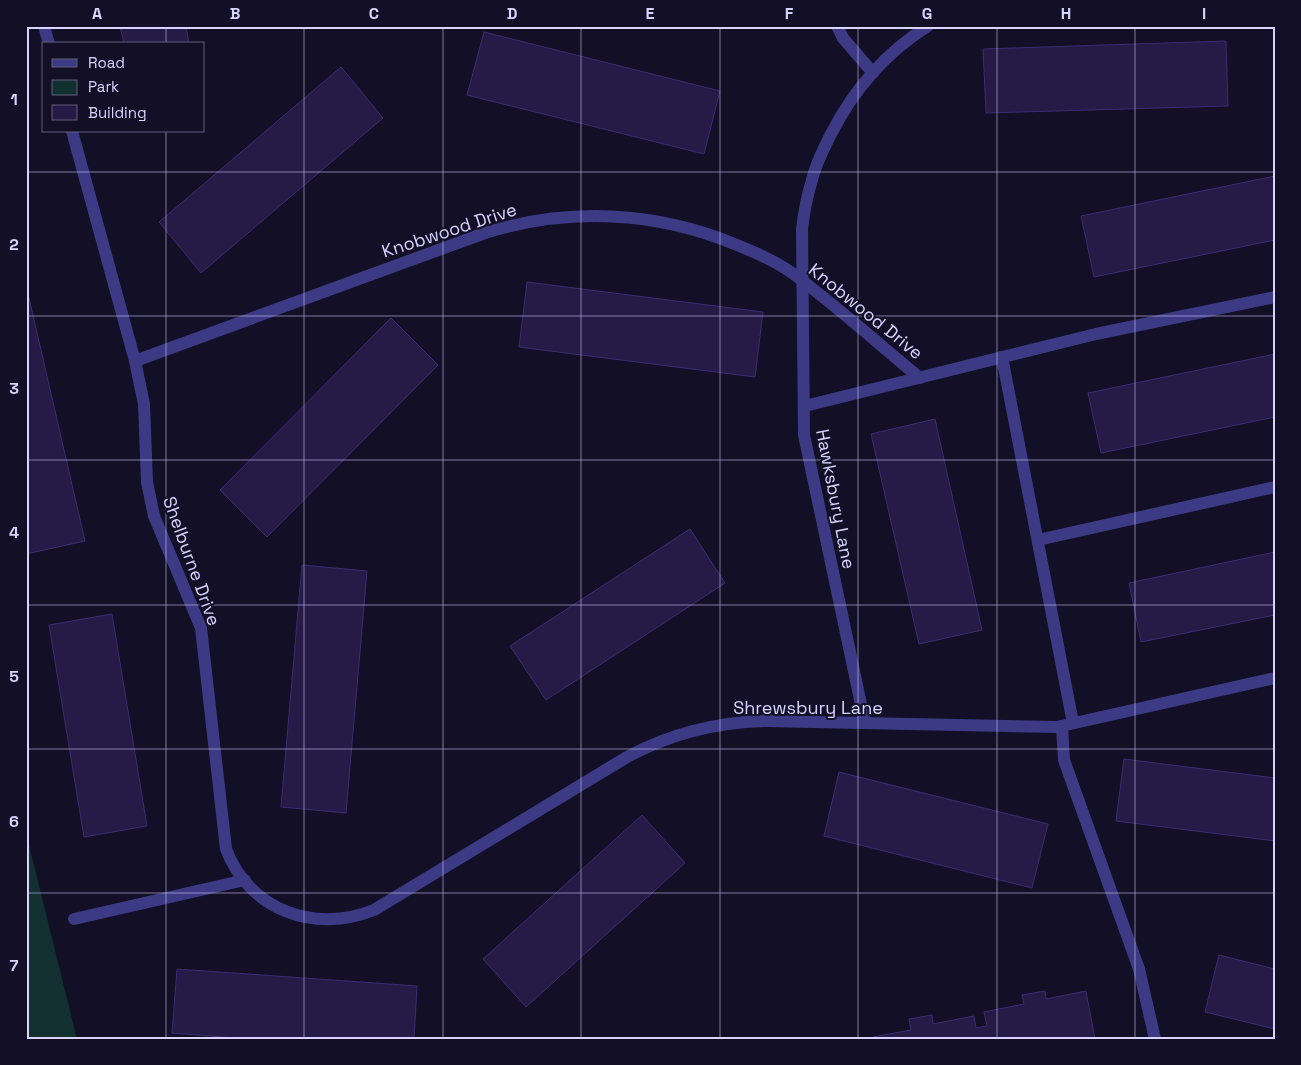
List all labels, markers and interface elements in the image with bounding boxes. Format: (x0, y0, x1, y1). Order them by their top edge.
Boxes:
text: A (92, 3, 102, 24)
text: B (230, 3, 240, 24)
text: C (369, 3, 379, 24)
text: D (507, 3, 517, 24)
text: E (646, 3, 655, 24)
text: F (785, 3, 794, 24)
text: G (922, 3, 932, 24)
text: H (1061, 3, 1071, 24)
text: I (1202, 3, 1206, 24)
legend (42, 42, 205, 132)
text: Road (88, 53, 125, 72)
text: Park (88, 77, 119, 96)
text: 1 (10, 89, 18, 110)
text: Building (88, 103, 147, 122)
street label: Knobwood Drive (379, 197, 519, 263)
text: 2 (9, 234, 19, 255)
street label: Knobwood Drive (804, 258, 928, 364)
text: 3 (9, 378, 19, 399)
street label: Hawksbury Lane (811, 427, 861, 571)
street label: Shelburne Drive (158, 493, 226, 629)
text: 4 (9, 522, 19, 543)
text: 5 (9, 666, 19, 687)
street label: Shrewsbury Lane (733, 696, 883, 719)
text: 6 (9, 811, 19, 832)
text: 7 (10, 955, 19, 976)

